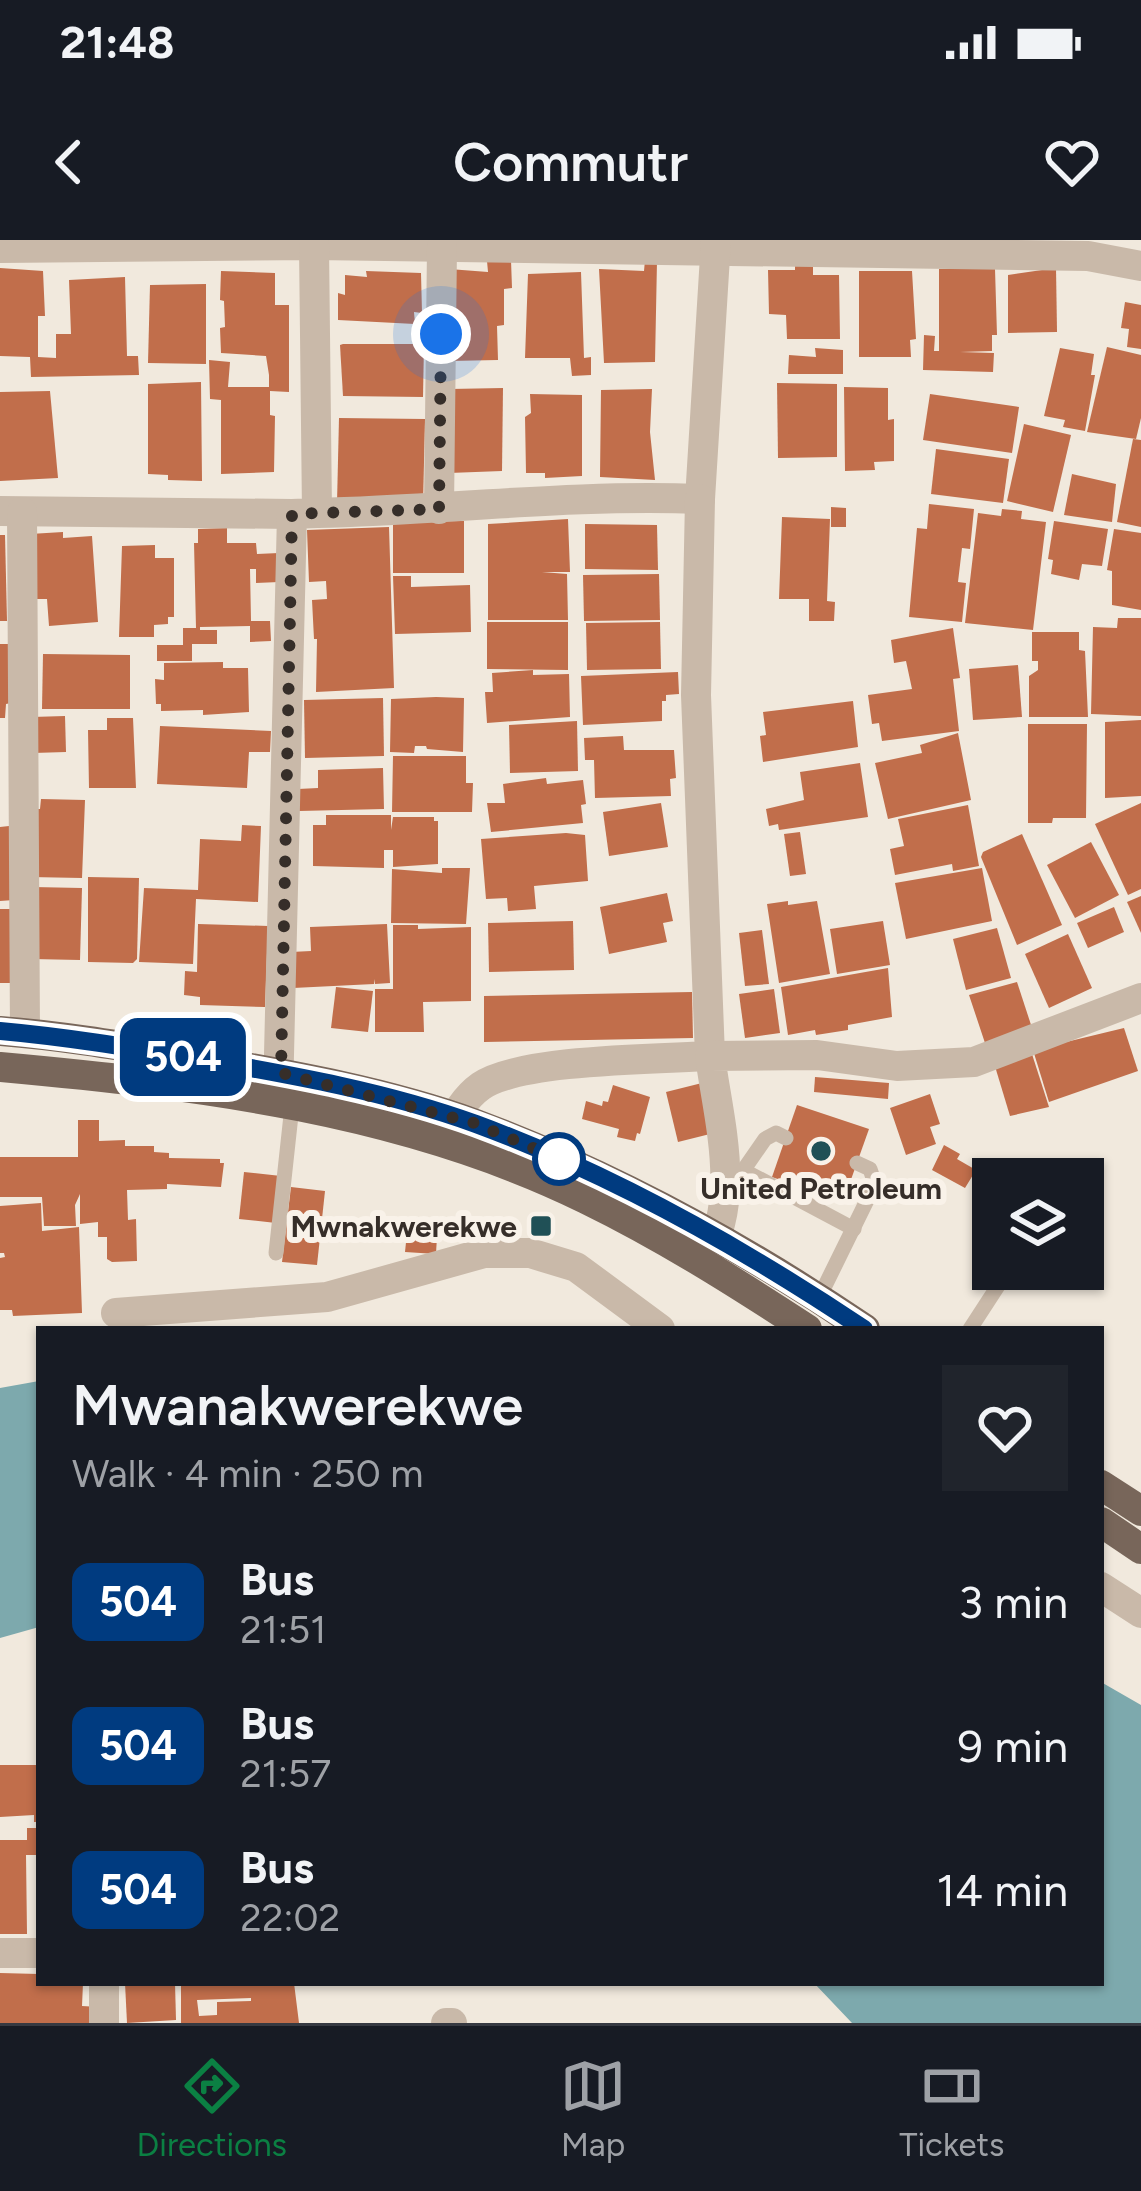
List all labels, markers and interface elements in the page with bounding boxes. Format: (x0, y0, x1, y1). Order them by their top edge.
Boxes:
text: 21:48 (60, 15, 175, 69)
icon: back (36, 129, 102, 195)
icon: heart (1039, 129, 1105, 195)
text: Commutr (453, 130, 688, 195)
your location (411, 304, 471, 364)
line badge: 504 (114, 1018, 252, 1096)
text: 504 (144, 1031, 222, 1082)
unlabelled marker (534, 1134, 584, 1184)
marker: United Petroleum (808, 1138, 834, 1164)
map controls (972, 1158, 1104, 1290)
button: layers (972, 1158, 1104, 1290)
place label: United Petroleum (700, 1170, 942, 1207)
place label: Mwnakwerekwe (291, 1208, 517, 1245)
marker: Mwnakwerekwe (528, 1213, 554, 1239)
button: heart (942, 1365, 1068, 1491)
text: Mwanakwerekwe (72, 1371, 523, 1439)
text: Walk · 4 min · 250 m (72, 1450, 423, 1497)
text: Bus (240, 1552, 314, 1606)
text: 3 min (959, 1575, 1068, 1629)
text: 504 (99, 1576, 177, 1627)
text: 21:51 (240, 1606, 326, 1653)
text: Bus (240, 1696, 314, 1750)
text: 9 min (958, 1719, 1068, 1773)
text: 504 (99, 1720, 177, 1771)
text: 21:57 (240, 1750, 331, 1797)
text: Bus (240, 1840, 314, 1894)
text: 14 min (937, 1863, 1068, 1917)
text: 504 (99, 1864, 177, 1915)
text: 22:02 (240, 1894, 340, 1941)
tab: Directions (137, 2053, 287, 2164)
tab: Map (560, 2053, 626, 2164)
tab: Tickets (899, 2053, 1004, 2164)

